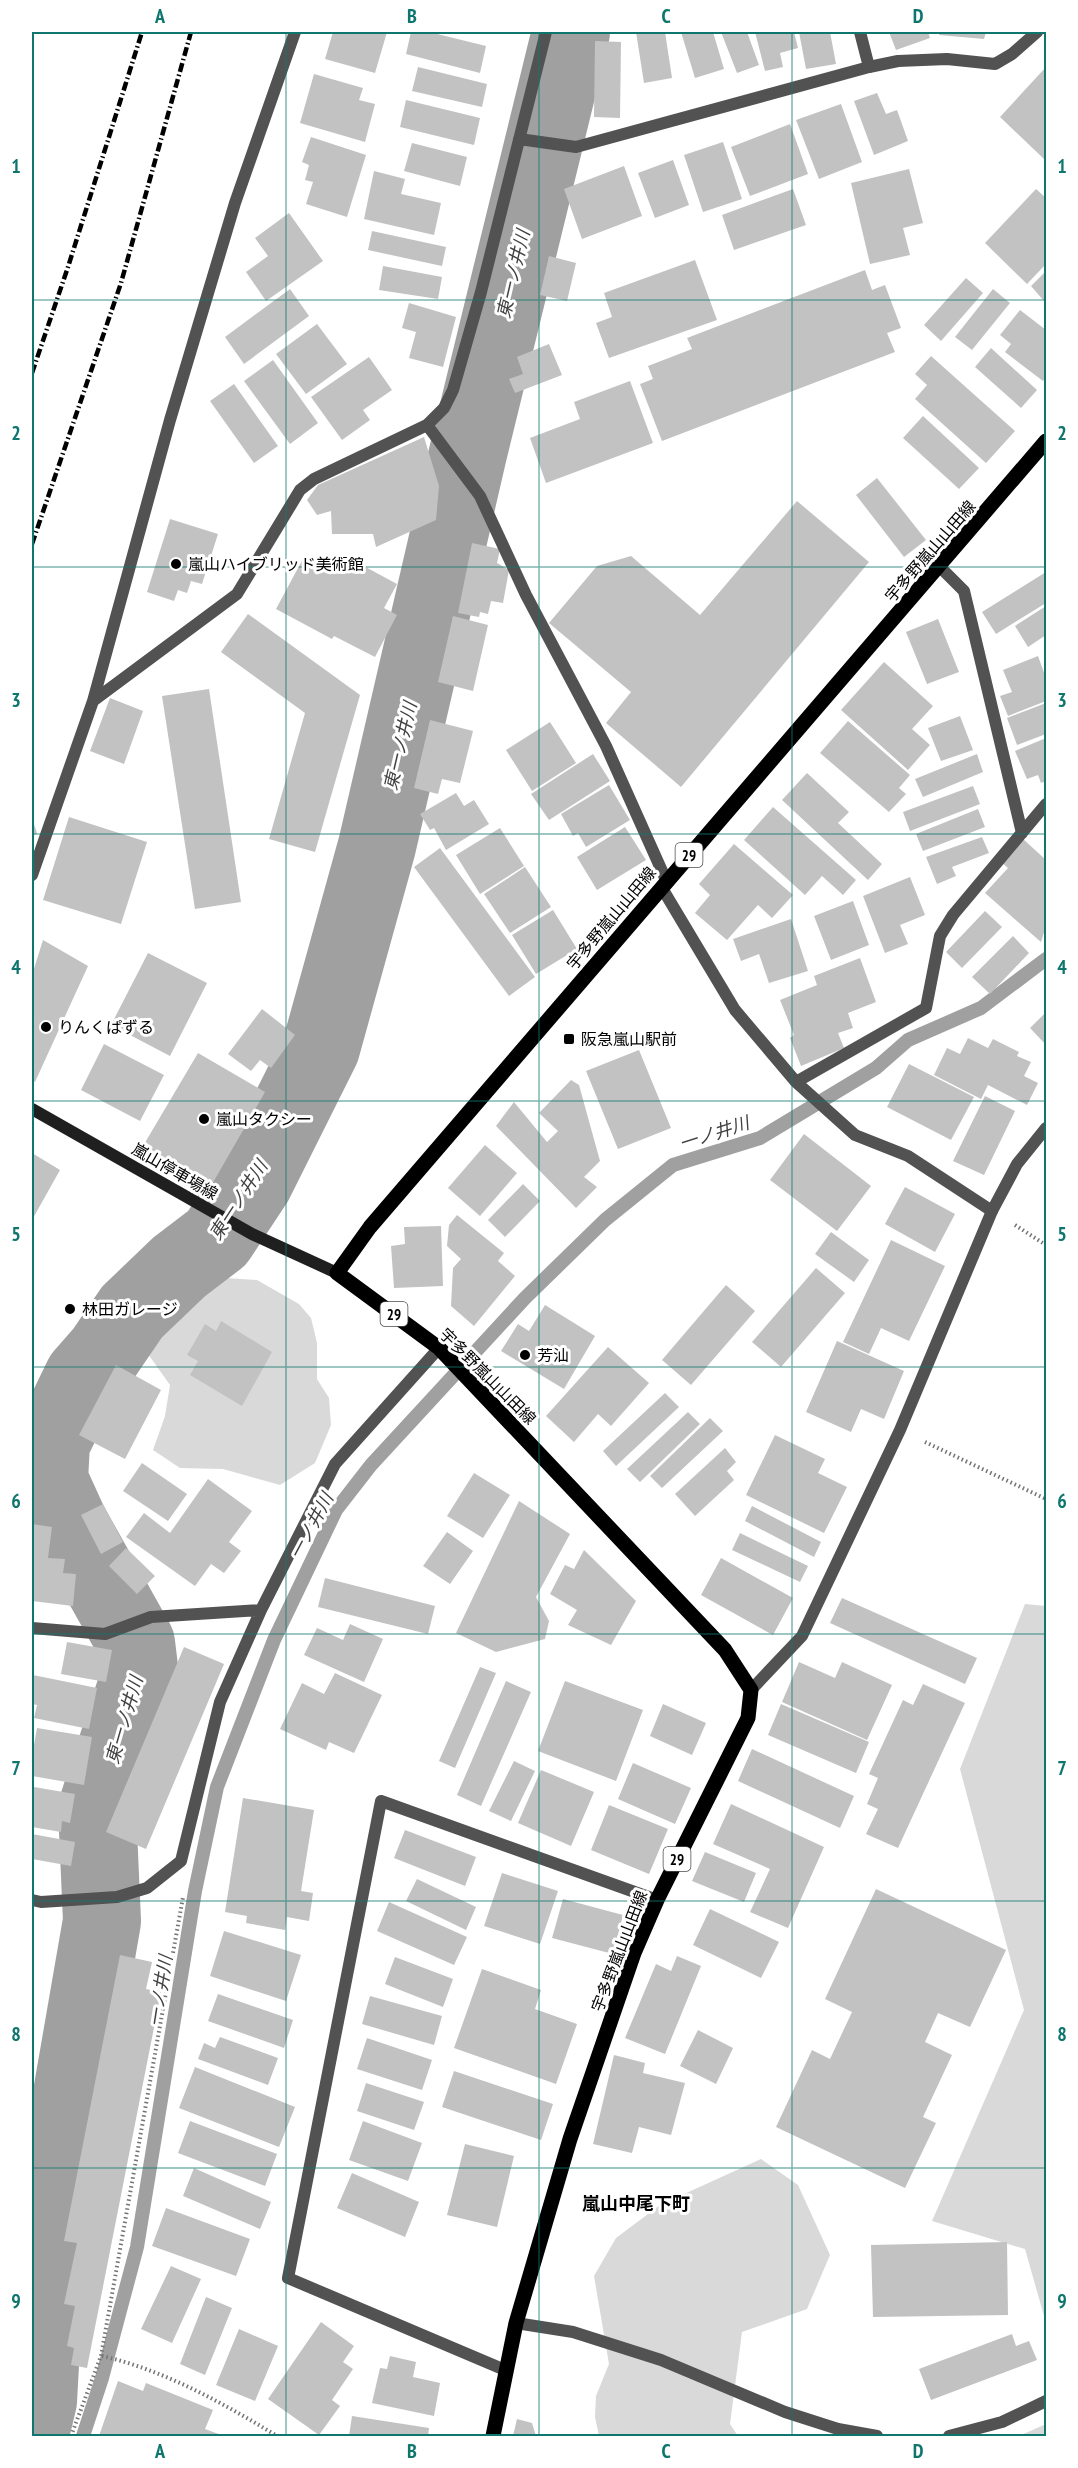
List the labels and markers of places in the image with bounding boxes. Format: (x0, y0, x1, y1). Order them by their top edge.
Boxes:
place label: 嵐山ハイブリッド美術館 (188, 554, 364, 574)
marker: 嵐山ハイブリッド美術館 (169, 557, 183, 571)
place label: りんくぱずる (58, 1017, 154, 1037)
marker: りんくぱずる (39, 1020, 53, 1034)
place label: 阪急嵐山駅前 (581, 1029, 677, 1049)
marker: 阪急嵐山駅前 (562, 1032, 576, 1046)
place label: 嵐山タクシー (216, 1109, 312, 1129)
marker: 嵐山タクシー (197, 1112, 211, 1126)
place label: 林田ガレージ (82, 1299, 178, 1319)
marker: 林田ガレージ (63, 1302, 77, 1316)
place label: 芳汕 (537, 1345, 569, 1365)
marker: 芳汕 (518, 1348, 532, 1362)

